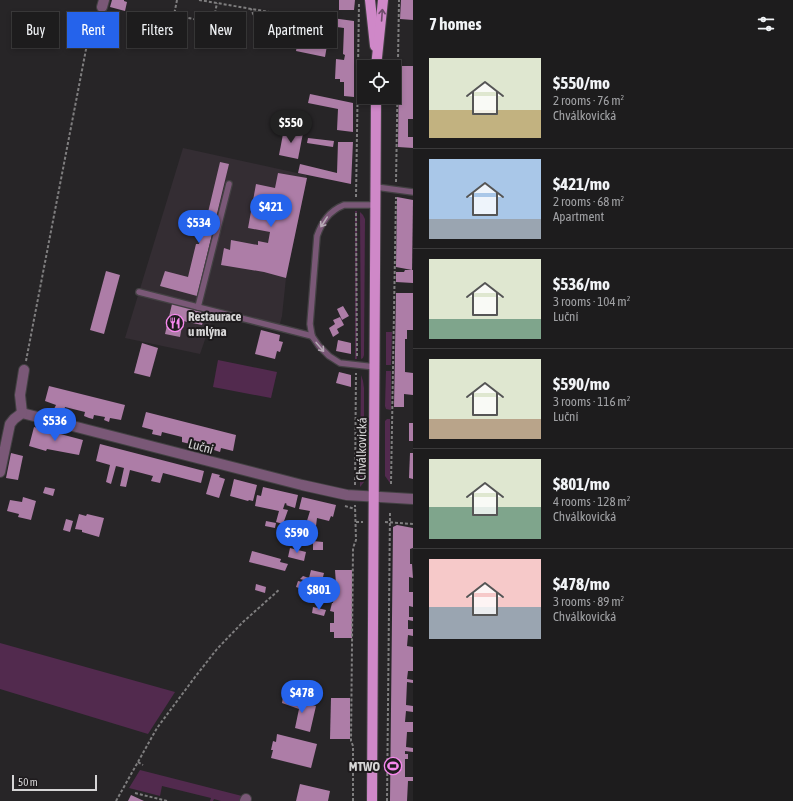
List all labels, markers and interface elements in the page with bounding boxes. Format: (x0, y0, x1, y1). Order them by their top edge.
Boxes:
one-way arrow (378, 9, 385, 22)
chip: Buy (12, 12, 59, 48)
chip: Rent (67, 12, 119, 48)
chip: Filters (127, 12, 187, 48)
chip: New (195, 12, 246, 48)
chip: Apartment (254, 12, 337, 48)
icon: filters (755, 13, 777, 35)
text: 7 homes (429, 14, 482, 34)
map controls (357, 60, 401, 104)
button: locate (357, 60, 401, 104)
text: $550/mo (553, 73, 610, 93)
icon: home (461, 74, 509, 122)
text: 2 rooms · 76 m² (553, 93, 624, 108)
text: Chválkovická (553, 108, 616, 123)
pin: $550 (267, 110, 315, 144)
text: $550 (279, 115, 303, 130)
text: $421/mo (553, 174, 610, 194)
icon: home (461, 175, 509, 223)
pin: $421 (247, 194, 295, 228)
text: 2 rooms · 68 m² (553, 194, 624, 209)
text: $421 (259, 199, 283, 214)
text: Apartment (553, 209, 604, 224)
pin: $534 (175, 210, 223, 244)
text: $534 (187, 215, 211, 230)
one-way arrow (320, 216, 328, 227)
text: $536/mo (553, 274, 610, 294)
icon: home (461, 275, 509, 323)
text: 3 rooms · 104 m² (553, 294, 630, 309)
place label: Restaurace u mlýna (188, 309, 241, 339)
text: Luční (553, 309, 578, 324)
restaurant icon: Restaurace u mlýna (165, 313, 185, 333)
one-way arrow (316, 341, 325, 352)
text: $590/mo (553, 374, 610, 394)
icon: home (461, 375, 509, 423)
text: 3 rooms · 116 m² (553, 394, 630, 409)
pin: $536 (31, 408, 79, 442)
text: Luční (553, 409, 578, 424)
text: $536 (43, 413, 67, 428)
street label: Chválkovická (353, 417, 370, 481)
street label: Luční (187, 436, 215, 457)
text: $801/mo (553, 474, 610, 494)
icon: home (461, 475, 509, 523)
text: 4 rooms · 128 m² (553, 494, 630, 509)
text: Chválkovická (553, 509, 616, 524)
pin: $590 (273, 520, 321, 554)
text: $590 (285, 525, 309, 540)
text: $478/mo (553, 574, 610, 594)
icon: home (461, 575, 509, 623)
pin: $801 (295, 577, 343, 611)
text: $801 (307, 582, 331, 597)
text: 3 rooms · 89 m² (553, 594, 624, 609)
text: Chválkovická (553, 609, 616, 624)
pin: $478 (278, 680, 326, 714)
text: $478 (290, 685, 314, 700)
sports icon: MTWO (383, 756, 403, 776)
place label: MTWO (349, 759, 380, 774)
scale bar (12, 773, 97, 792)
text: 50 m (18, 776, 38, 788)

